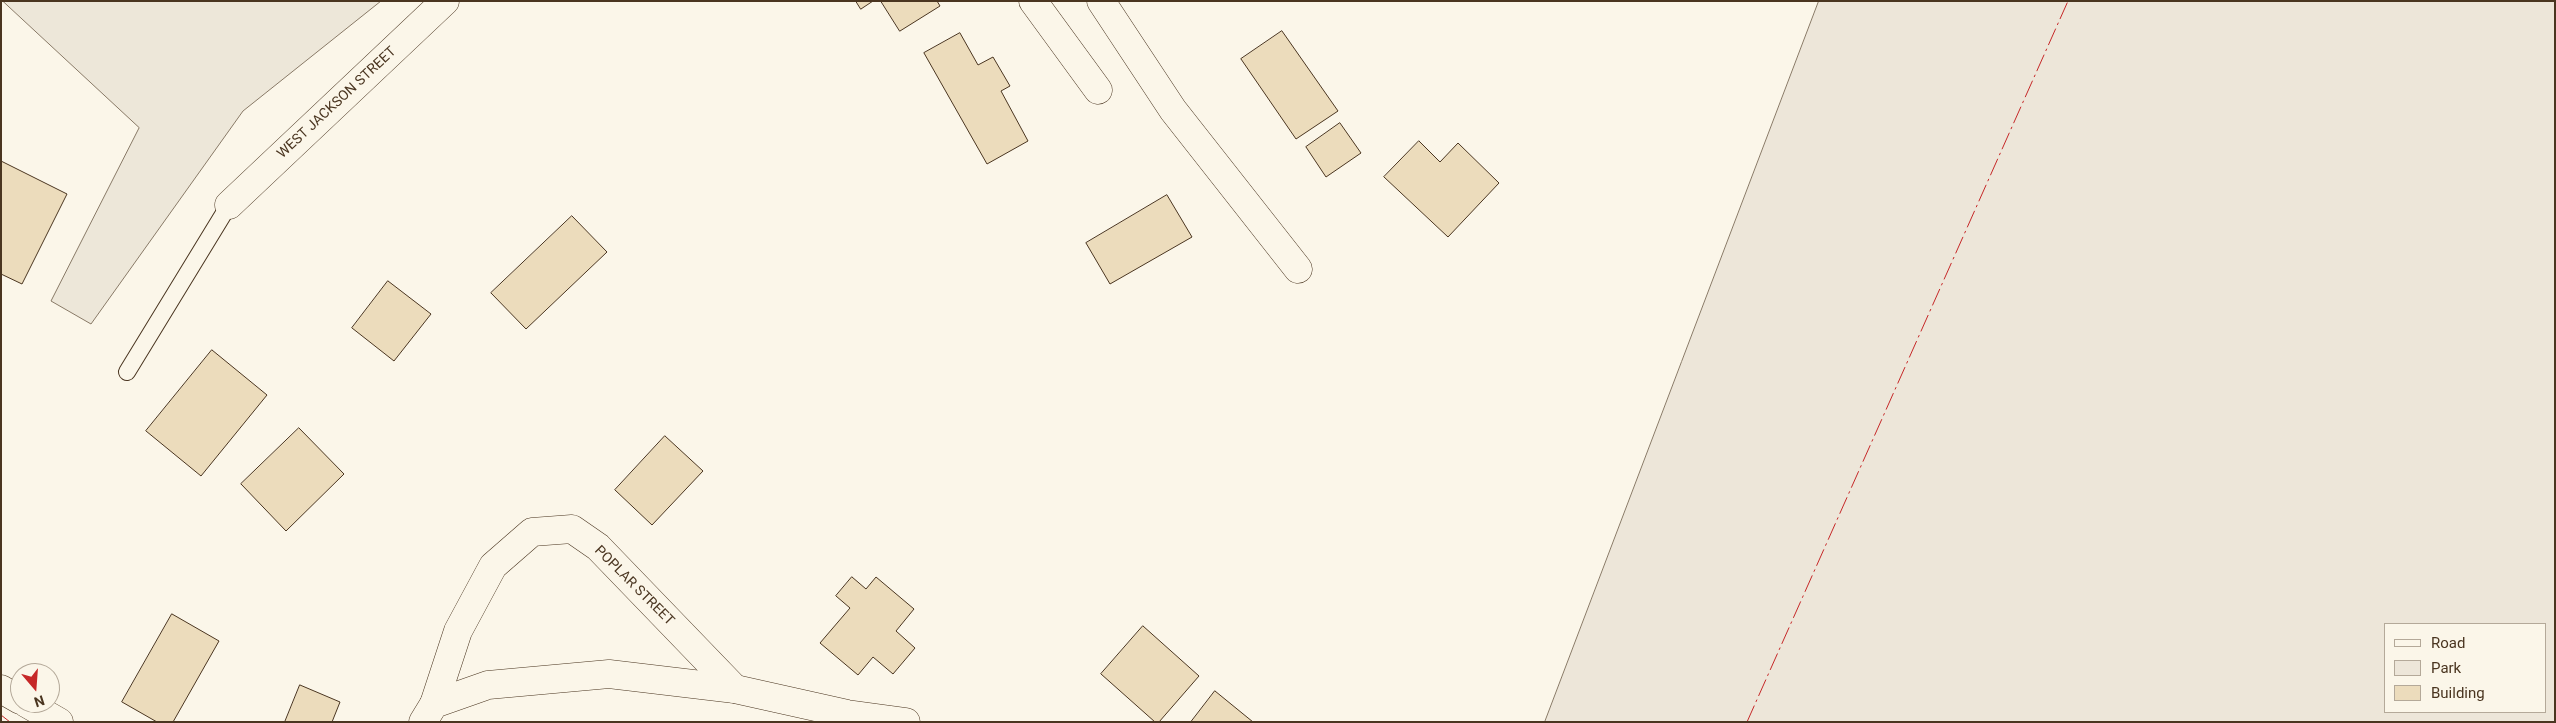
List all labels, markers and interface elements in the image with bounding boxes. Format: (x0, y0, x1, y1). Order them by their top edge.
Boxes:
street label: WEST JACKSON STREET (274, 44, 400, 162)
street label: POPLAR STREET (591, 543, 677, 629)
legend (2384, 623, 2546, 713)
text: Road (2431, 634, 2465, 652)
text: Park (2431, 659, 2461, 677)
north arrow (10, 663, 60, 713)
text: Building (2431, 684, 2485, 702)
text: N (32, 692, 47, 710)

